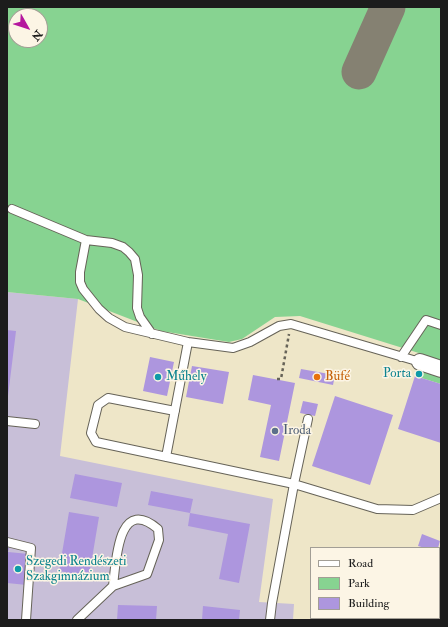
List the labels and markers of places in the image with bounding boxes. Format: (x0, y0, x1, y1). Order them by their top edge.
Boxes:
place label: Porta (383, 366, 411, 382)
place label: Műhely (166, 369, 206, 385)
place label: Büfé (325, 369, 350, 385)
marker: Porta (414, 369, 424, 379)
marker: Műhely (153, 372, 163, 382)
marker: Büfé (312, 372, 322, 382)
place label: Iroda (283, 423, 311, 439)
marker: Iroda (270, 426, 280, 436)
place label: Szegedi Rendészeti Szakgimnázium (26, 554, 126, 585)
marker: Szegedi Rendészeti Szakgimnázium (13, 564, 23, 574)

